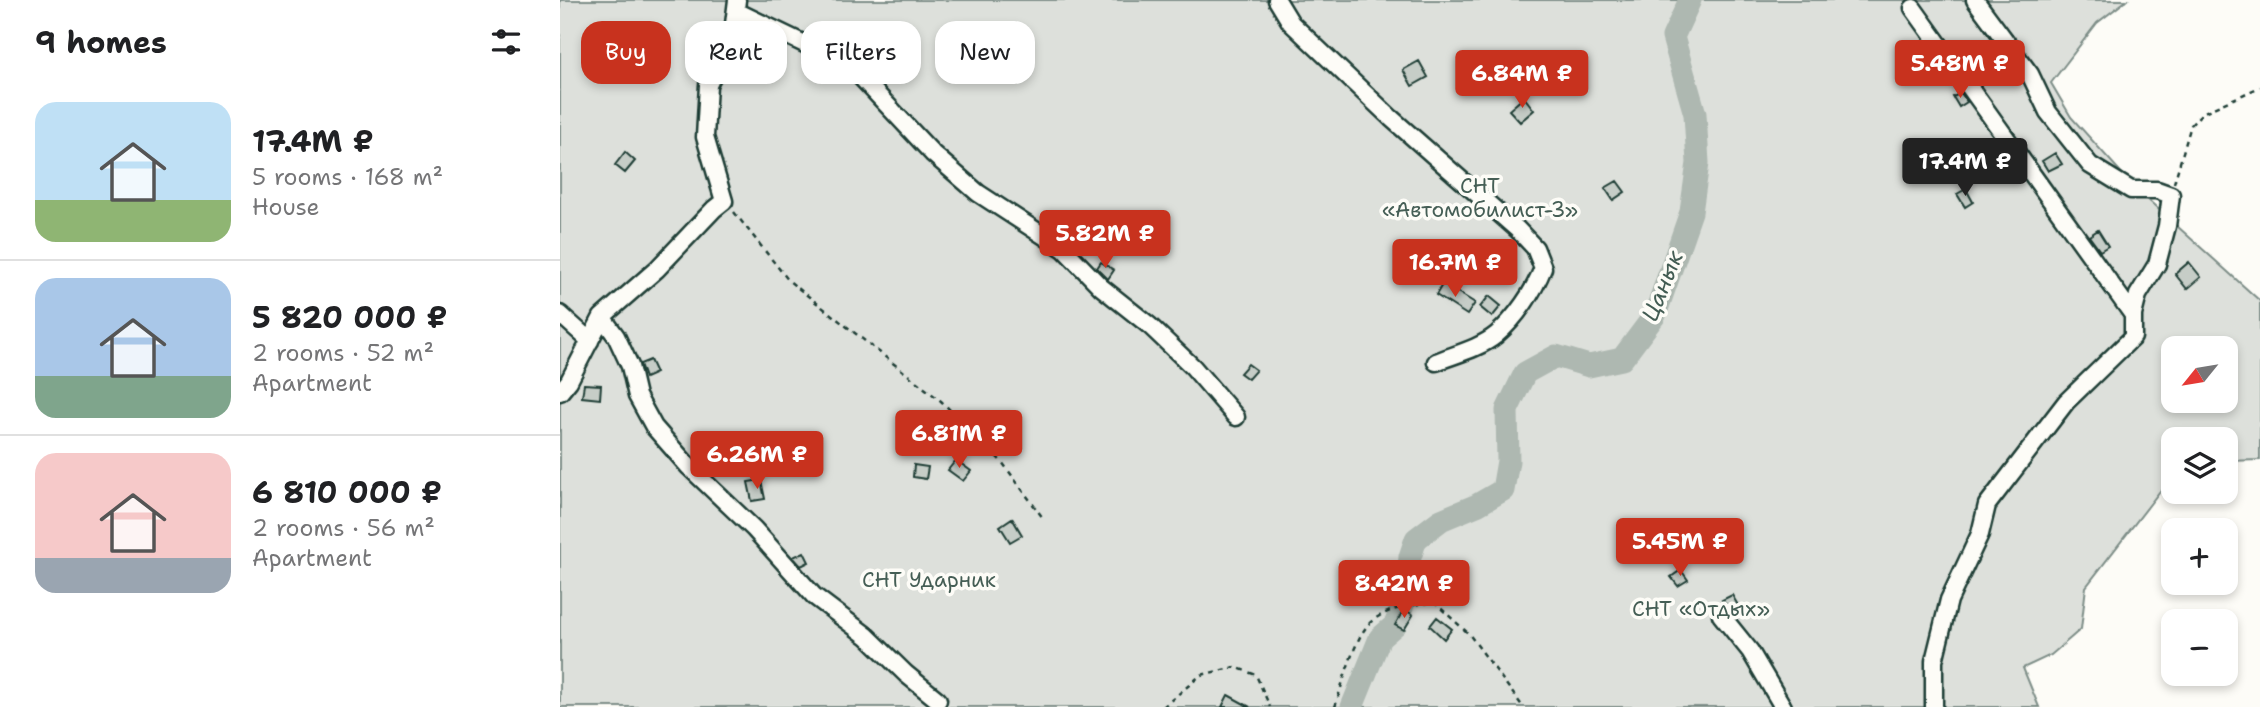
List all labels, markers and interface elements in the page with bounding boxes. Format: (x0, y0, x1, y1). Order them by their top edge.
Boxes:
chip: Buy (581, 21, 671, 84)
chip: Rent (685, 21, 787, 84)
chip: Filters (801, 21, 921, 84)
chip: New (935, 21, 1035, 84)
text: 9 homes (35, 22, 167, 63)
icon: filters (487, 23, 525, 61)
pin: 5.48M ₽ (1895, 41, 2025, 100)
text: 5.48M ₽ (1911, 48, 2009, 78)
pin: 6.84M ₽ (1457, 50, 1587, 110)
text: 6.84M ₽ (1471, 58, 1573, 88)
text: 17.4M ₽ (252, 121, 374, 162)
icon: home (91, 130, 175, 214)
pin: 17.4M ₽ (1900, 138, 2030, 198)
text: 17.4M ₽ (1918, 146, 2012, 176)
text: 5 rooms · 168 m² (252, 162, 443, 192)
park label: СНТ «Автомобилист-3» (1382, 172, 1578, 224)
text: House (252, 192, 320, 222)
pin: 5.82M ₽ (1040, 210, 1170, 270)
text: 5.82M ₽ (1055, 218, 1155, 248)
pin: 16.7M ₽ (1390, 240, 1520, 299)
water label: Цанык (1634, 245, 1690, 326)
text: 16.7M ₽ (1408, 247, 1502, 277)
text: 5 820 000 ₽ (252, 297, 447, 338)
icon: home (91, 306, 175, 390)
north arrow (2161, 336, 2238, 413)
map controls (2161, 336, 2238, 686)
text: 2 rooms · 52 m² (252, 338, 434, 368)
text: Apartment (252, 368, 372, 398)
pin: 6.81M ₽ (894, 410, 1024, 470)
text: 6.81M ₽ (911, 418, 1007, 448)
button: layers (2161, 427, 2238, 504)
pin: 6.26M ₽ (692, 432, 822, 491)
text: 6.26M ₽ (706, 439, 808, 469)
text: 6 810 000 ₽ (252, 472, 442, 513)
icon: home (91, 481, 175, 565)
text: 2 rooms · 56 m² (252, 513, 435, 543)
pin: 5.45M ₽ (1615, 518, 1745, 578)
button: + (2161, 518, 2238, 595)
text: 5.45M ₽ (1632, 526, 1728, 556)
text: Apartment (252, 543, 372, 573)
pin: 8.42M ₽ (1339, 560, 1469, 620)
park label: СНТ Ударник (862, 566, 996, 594)
text: 8.42M ₽ (1354, 568, 1454, 598)
park label: СНТ «Отдых» (1632, 595, 1770, 623)
button: − (2161, 609, 2238, 686)

